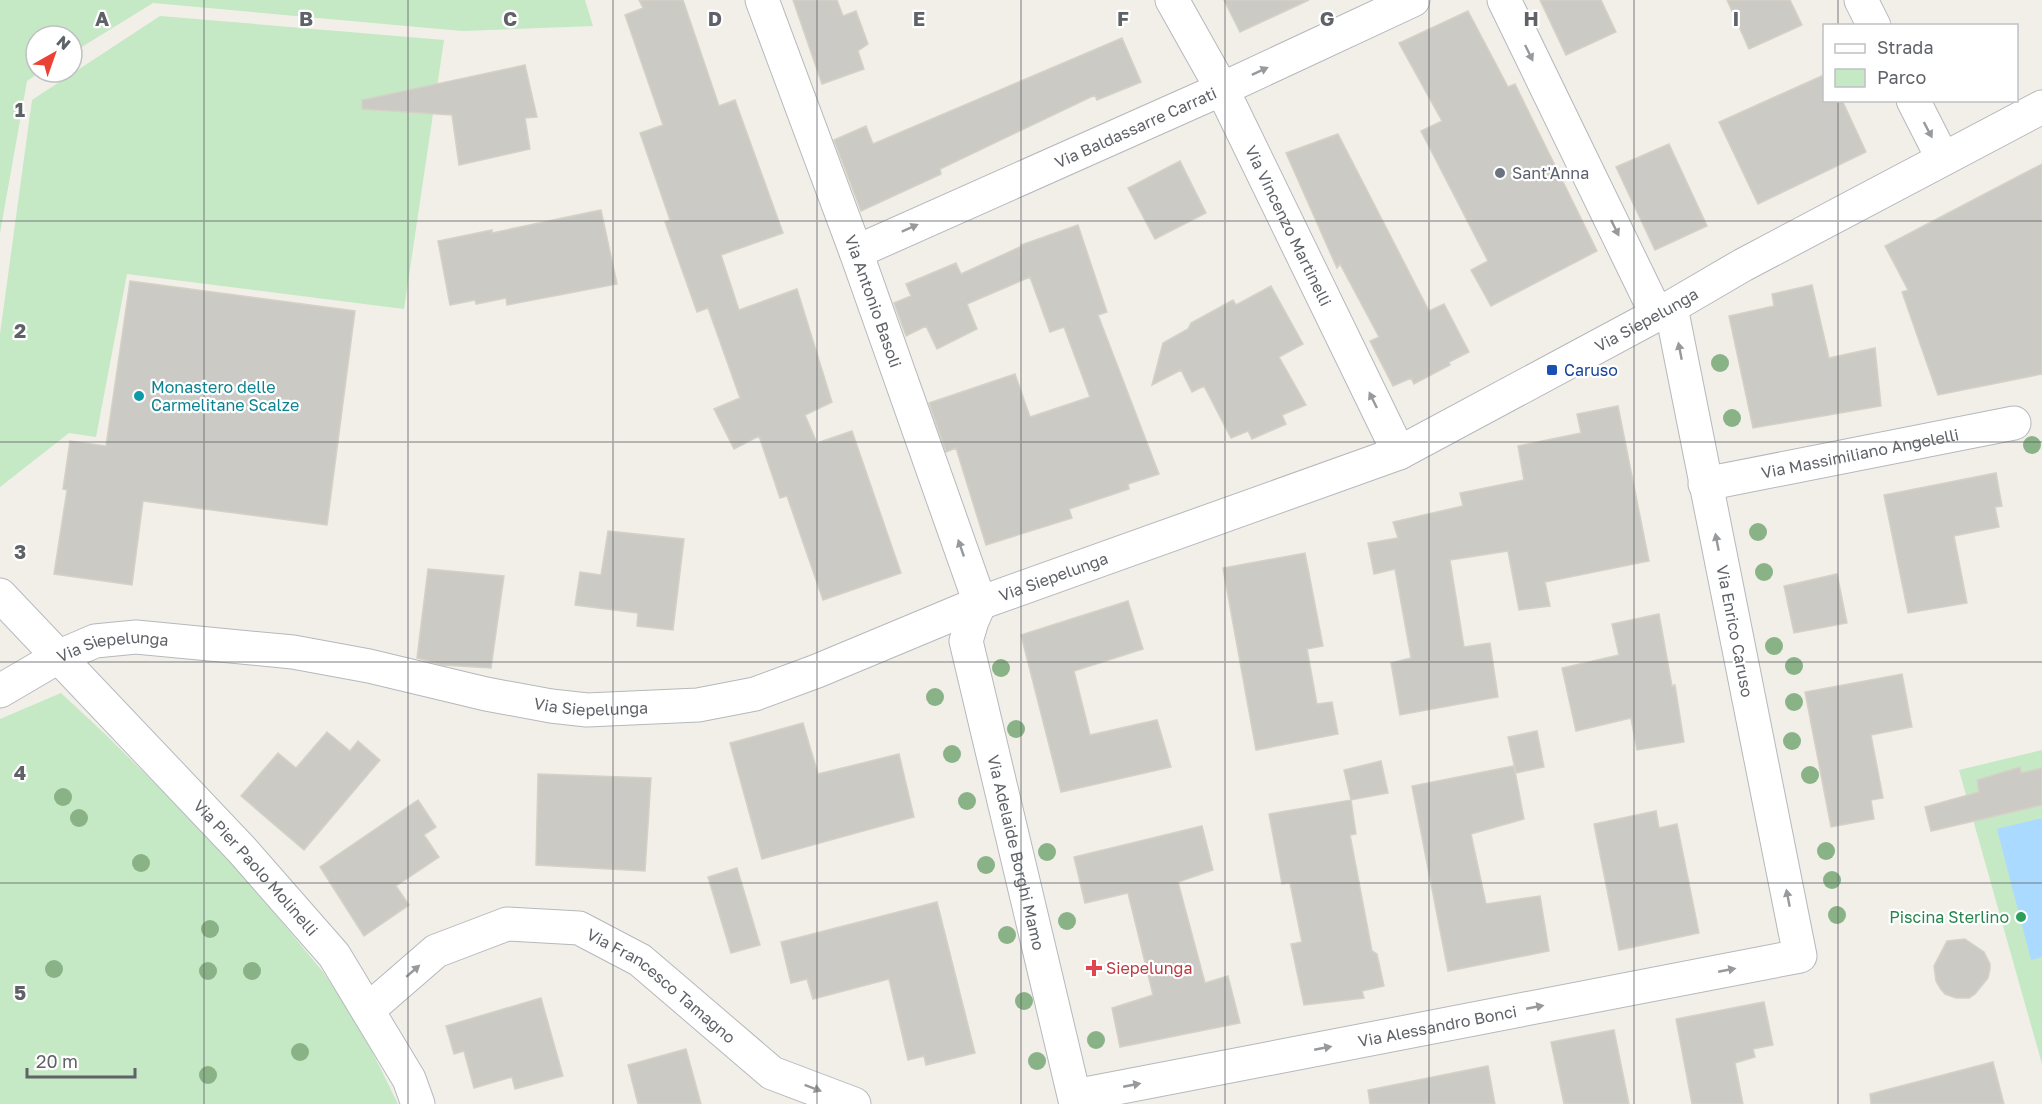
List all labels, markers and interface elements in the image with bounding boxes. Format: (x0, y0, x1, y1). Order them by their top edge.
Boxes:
text: A (95, 6, 109, 30)
text: B (299, 6, 313, 30)
text: C (503, 6, 517, 30)
text: D (708, 6, 722, 30)
text: E (913, 6, 925, 30)
text: F (1117, 6, 1129, 30)
text: G (1320, 6, 1334, 30)
text: H (1523, 6, 1539, 30)
text: I (1733, 6, 1739, 30)
north arrow (24, 24, 84, 84)
legend (1823, 24, 2018, 102)
text: N (53, 31, 75, 54)
text: Strada (1877, 36, 1934, 58)
one-way arrow (1525, 44, 1534, 61)
one-way arrow (1252, 66, 1269, 75)
text: Parco (1877, 66, 1926, 88)
street label: Via Baldassarre Carrati (1051, 83, 1220, 172)
text: 1 (15, 97, 25, 121)
one-way arrow (1923, 122, 1933, 139)
street label: Via Vincenzo Martinelli (1241, 142, 1336, 309)
place label: Sant'Anna (1512, 163, 1589, 183)
marker: Sant'Anna (1493, 166, 1507, 180)
one-way arrow (1609, 219, 1619, 237)
one-way arrow (901, 223, 919, 233)
street label: Via Antonio Basoli (840, 232, 906, 370)
street label: Via Siepelunga (1591, 283, 1702, 356)
text: 2 (14, 318, 26, 342)
one-way arrow (1675, 341, 1684, 360)
place label: Caruso (1564, 360, 1618, 380)
marker: Caruso (1545, 363, 1559, 377)
place label: Monastero delle Carmelitane Scalze (151, 377, 299, 415)
marker: Monastero delle Carmelitane Scalze (132, 389, 146, 403)
one-way arrow (1369, 392, 1378, 409)
street label: Via Massimiliano Angelelli (1759, 424, 1961, 483)
one-way arrow (1712, 533, 1721, 552)
text: 3 (14, 539, 26, 563)
one-way arrow (955, 539, 965, 557)
street label: Via Siepelunga (996, 548, 1111, 605)
street label: Via Enrico Caruso (1712, 563, 1758, 699)
street label: Via Siepelunga (54, 627, 170, 666)
street label: Via Siepelunga (532, 693, 649, 720)
street label: Via Adelaide Borghi Mamo (983, 753, 1049, 952)
text: 4 (14, 760, 26, 784)
street label: Via Pier Paolo Molinelli (189, 795, 322, 940)
one-way arrow (1783, 889, 1792, 908)
place label: Piscina Sterlino (1889, 907, 2009, 927)
marker: Piscina Sterlino (2014, 910, 2028, 924)
street label: Via Francesco Tamagno (583, 924, 740, 1047)
place label: Siepelunga (1106, 958, 1192, 978)
marker: Siepelunga (1087, 961, 1101, 975)
one-way arrow (405, 965, 420, 978)
one-way arrow (1718, 965, 1737, 974)
text: 5 (14, 980, 26, 1004)
street label: Via Alessandro Bonci (1356, 1001, 1518, 1051)
one-way arrow (1526, 1002, 1545, 1011)
scale bar (27, 1041, 135, 1079)
one-way arrow (1314, 1043, 1333, 1052)
text: 20 m (36, 1050, 78, 1072)
one-way arrow (1123, 1080, 1142, 1089)
one-way arrow (804, 1084, 822, 1094)

